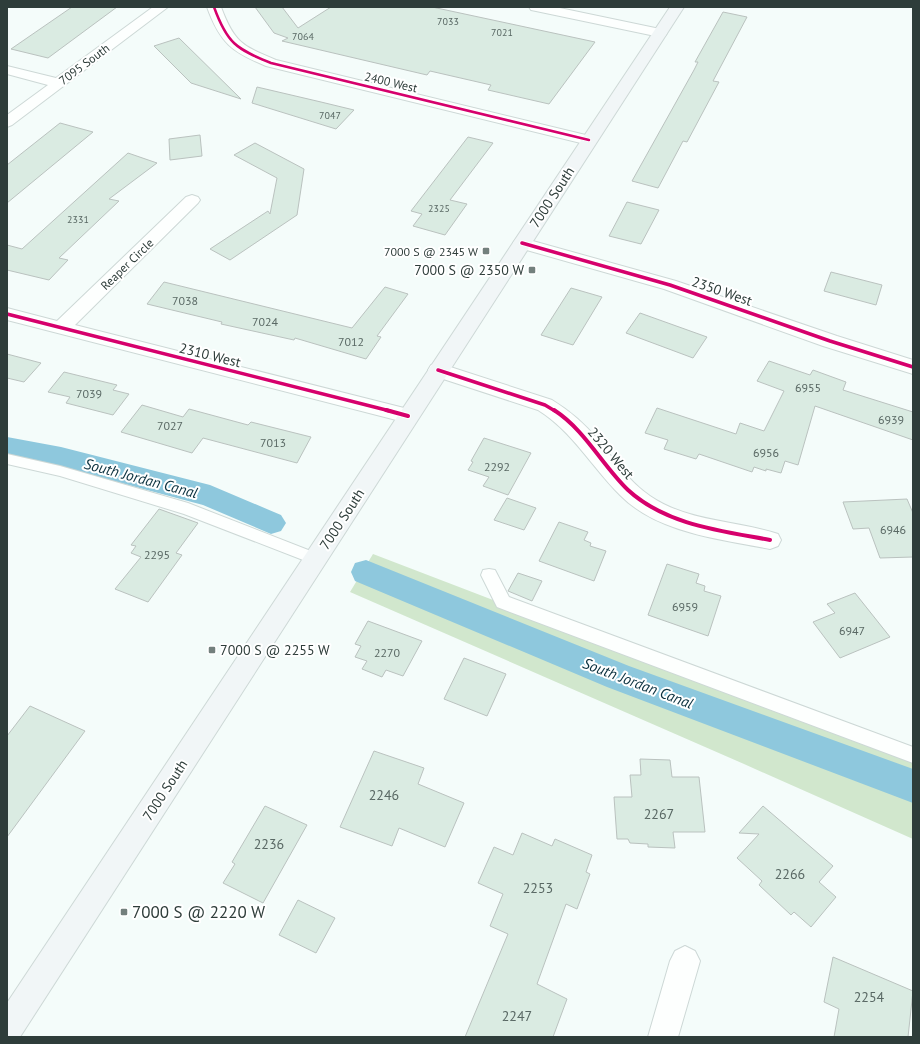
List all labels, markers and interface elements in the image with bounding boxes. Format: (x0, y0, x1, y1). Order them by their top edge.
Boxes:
house number: 7033 (437, 15, 459, 28)
house number: 7021 (491, 26, 513, 39)
house number: 7064 (292, 30, 314, 43)
street label: 7095 South (56, 40, 112, 88)
street label: 2400 West (363, 69, 419, 95)
house number: 7047 (319, 109, 341, 122)
street label: 7000 South (526, 163, 578, 231)
house number: 2325 (428, 202, 450, 215)
house number: 2331 (67, 213, 89, 226)
street label: Reaper Circle (97, 235, 157, 293)
place label: 7000 S @ 2345 W (384, 244, 478, 259)
marker: 7000 S @ 2345 W (481, 246, 491, 256)
place label: 7000 S @ 2350 W (414, 261, 524, 279)
marker: 7000 S @ 2350 W (527, 265, 537, 275)
street label: 2350 West (689, 272, 755, 310)
house number: 7038 (172, 293, 198, 308)
house number: 7024 (252, 314, 279, 329)
house number: 7012 (338, 334, 364, 349)
street label: 2310 West (177, 339, 243, 371)
house number: 6955 (795, 380, 821, 395)
house number: 7039 (76, 386, 102, 401)
house number: 6939 (878, 412, 904, 427)
house number: 7027 (157, 418, 183, 433)
street label: 2320 West (584, 423, 638, 483)
house number: 7013 (260, 435, 286, 450)
house number: 6956 (753, 445, 779, 460)
water label: South Jordan Canal (82, 454, 200, 502)
house number: 2292 (484, 459, 510, 474)
street label: 7000 South (316, 485, 368, 553)
house number: 6946 (880, 522, 906, 537)
house number: 2295 (144, 547, 170, 562)
house number: 6959 (672, 599, 698, 614)
house number: 6947 (839, 623, 865, 638)
place label: 7000 S @ 2255 W (220, 641, 330, 659)
marker: 7000 S @ 2255 W (207, 645, 217, 655)
house number: 2270 (374, 645, 401, 660)
water label: South Jordan Canal (580, 653, 696, 713)
street label: 7000 South (139, 756, 191, 824)
house number: 2246 (369, 786, 399, 804)
house number: 2267 (644, 805, 674, 823)
house number: 2236 (254, 835, 284, 853)
house number: 2266 (775, 865, 805, 883)
house number: 2253 (523, 879, 553, 897)
place label: 7000 S @ 2220 W (132, 901, 265, 923)
marker: 7000 S @ 2220 W (119, 907, 129, 917)
house number: 2254 (854, 988, 885, 1006)
house number: 2247 (502, 1007, 532, 1025)

